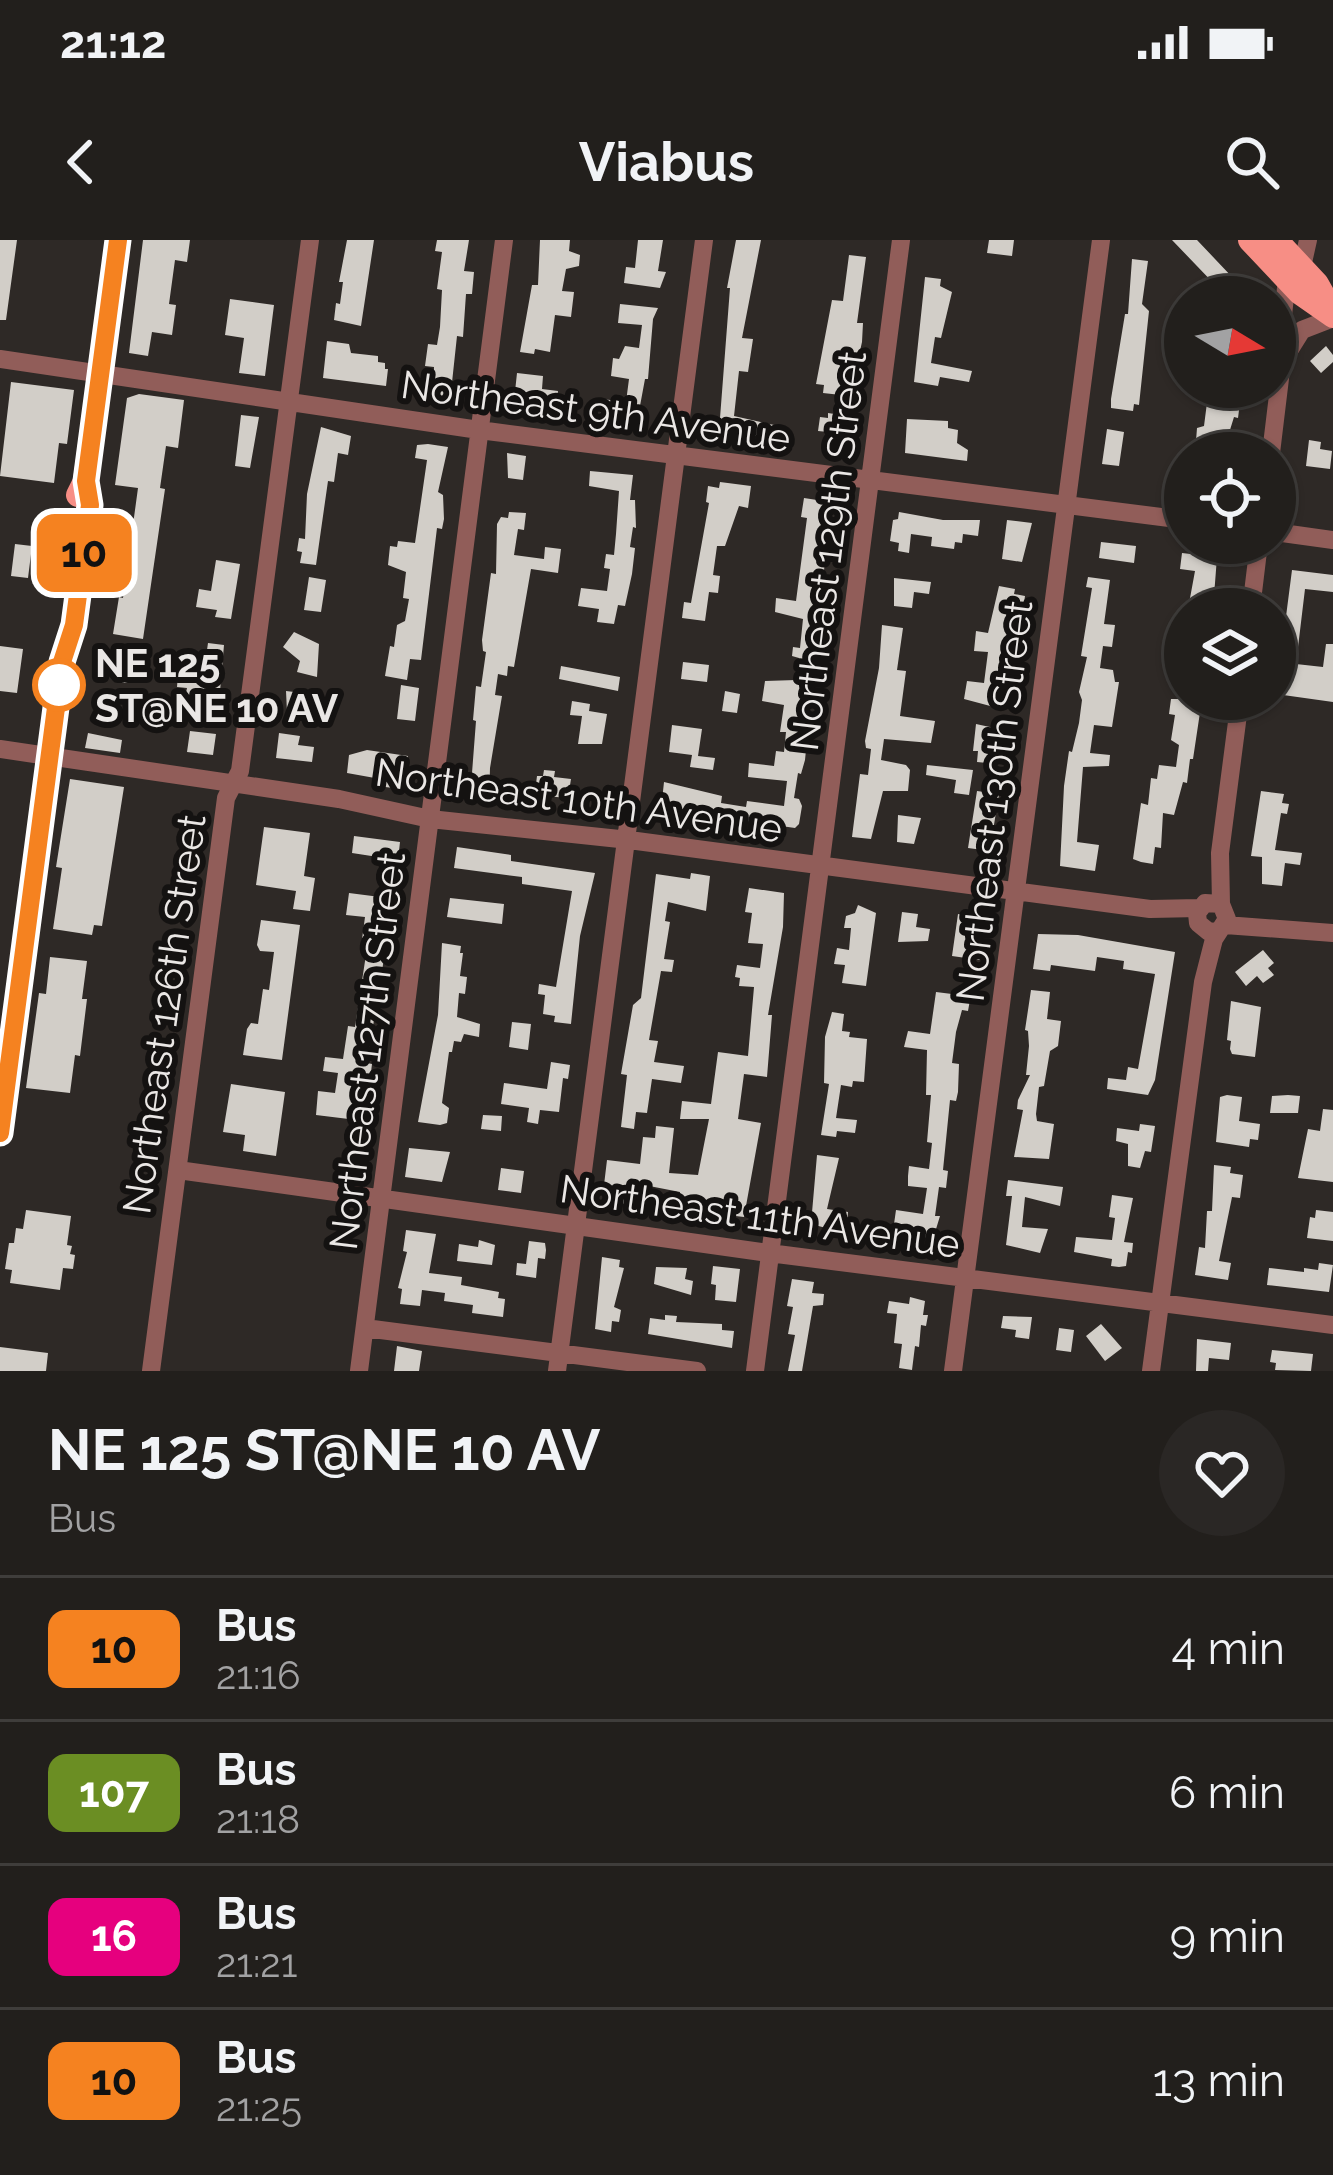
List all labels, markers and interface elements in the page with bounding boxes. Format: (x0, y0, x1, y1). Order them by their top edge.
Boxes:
text: 21:12 (60, 16, 166, 69)
icon: back (48, 129, 114, 195)
icon: search (1219, 129, 1285, 195)
text: Viabus (579, 130, 754, 194)
north arrow (1164, 276, 1296, 408)
map controls (1164, 276, 1296, 720)
street label: Northeast 129th Street (781, 349, 875, 753)
street label: Northeast 9th Avenue (398, 361, 794, 461)
button: locate (1164, 432, 1296, 564)
line badge: 10 (30, 514, 138, 592)
text: 10 (61, 528, 107, 577)
button: layers (1164, 588, 1296, 720)
street label: Northeast 130th Street (947, 598, 1041, 1004)
place label: NE 125 ST@NE 10 AV (95, 640, 339, 731)
marker: NE 125 ST@NE 10 AV (34, 660, 84, 710)
street label: Northeast 10th Avenue (373, 749, 785, 851)
street label: Northeast 126th Street (113, 811, 215, 1217)
street label: Northeast 127th Street (320, 850, 414, 1252)
street label: Northeast 11th Avenue (557, 1165, 963, 1267)
button: heart (1159, 1410, 1285, 1536)
text: NE 125 ST@NE 10 AV (48, 1416, 600, 1483)
text: Bus (48, 1495, 116, 1541)
text: Bus (216, 1599, 297, 1652)
text: 4 min (1172, 1622, 1285, 1675)
text: 10 (91, 1624, 137, 1673)
text: 21:16 (216, 1652, 301, 1698)
text: Bus (216, 1743, 297, 1796)
text: 6 min (1169, 1766, 1285, 1819)
text: 107 (79, 1768, 149, 1817)
text: 21:18 (216, 1796, 300, 1842)
text: Bus (216, 1887, 297, 1940)
text: 9 min (1170, 1910, 1285, 1963)
text: 16 (91, 1912, 137, 1961)
text: 21:21 (216, 1940, 297, 1986)
text: Bus (216, 2031, 297, 2084)
text: 13 min (1153, 2054, 1285, 2107)
text: 10 (91, 2056, 137, 2105)
text: 21:25 (216, 2084, 302, 2130)

